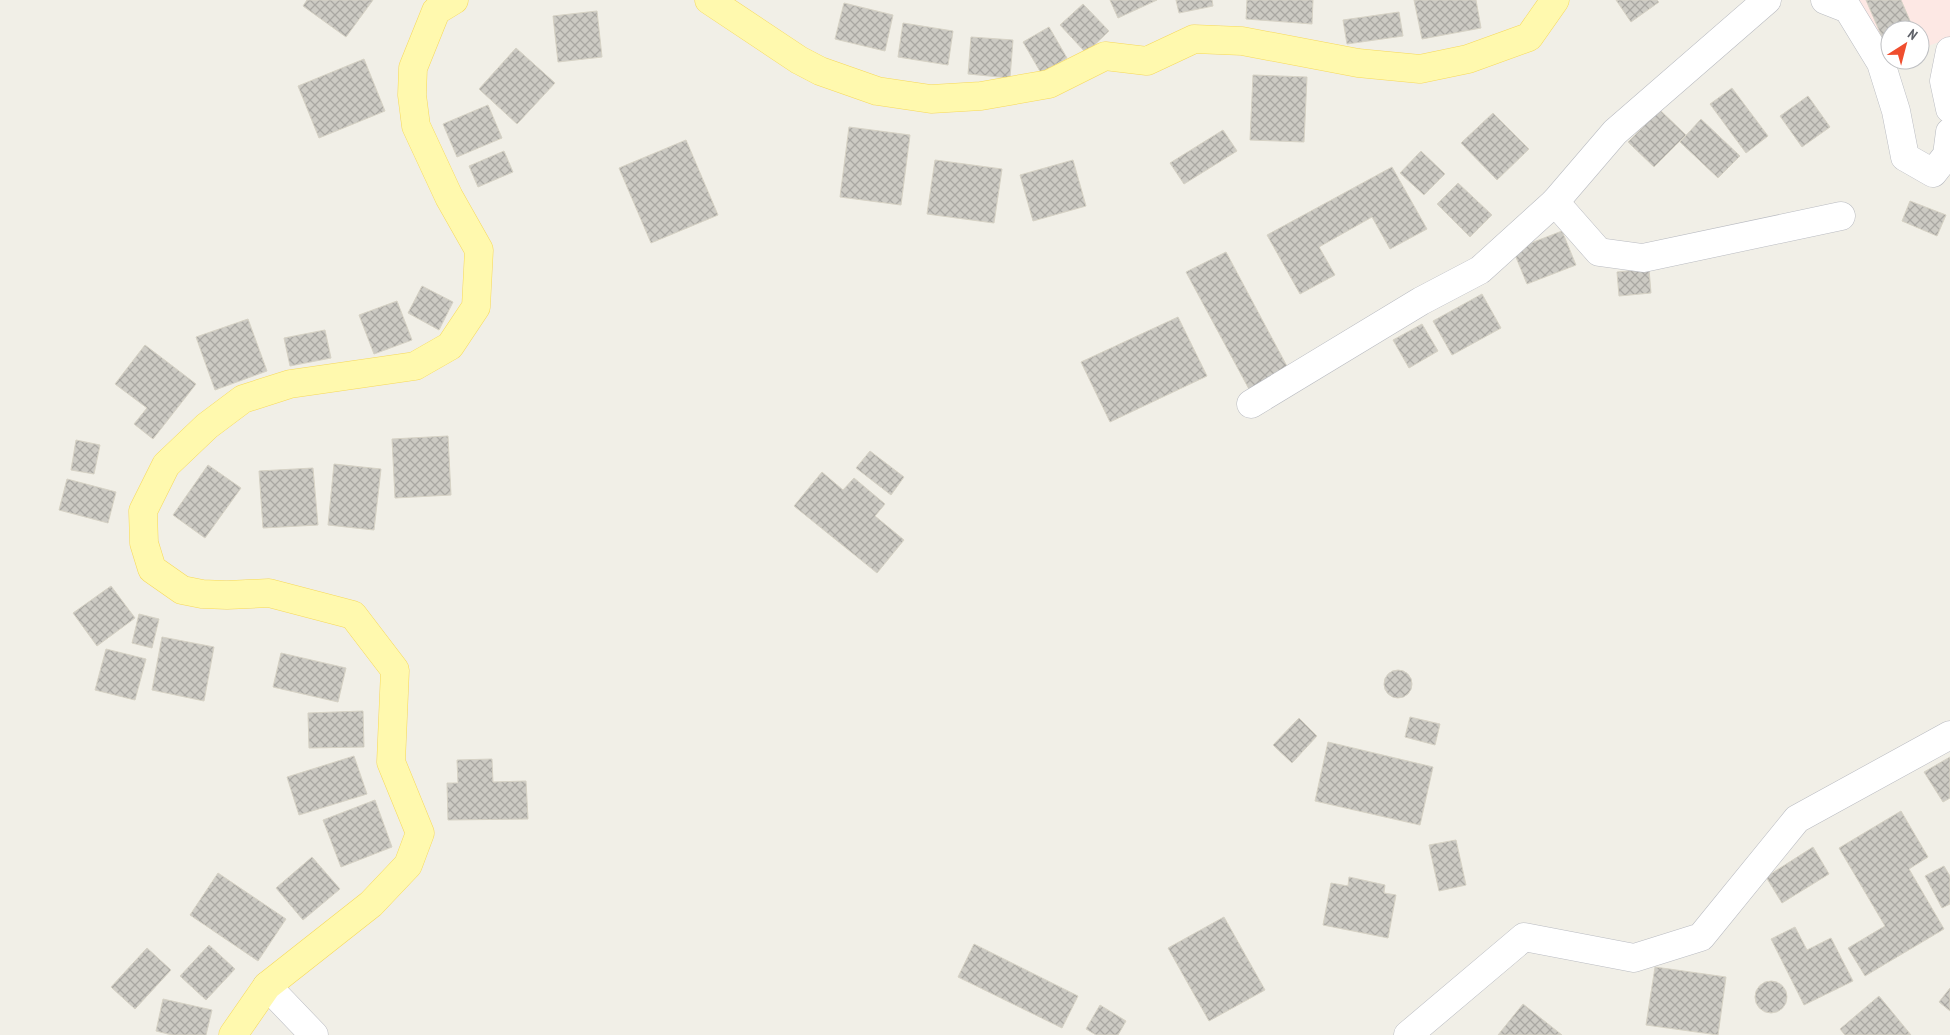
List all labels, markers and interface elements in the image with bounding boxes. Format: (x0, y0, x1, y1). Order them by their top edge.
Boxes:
north arrow (1880, 20, 1930, 70)
text: N (1904, 25, 1921, 44)

